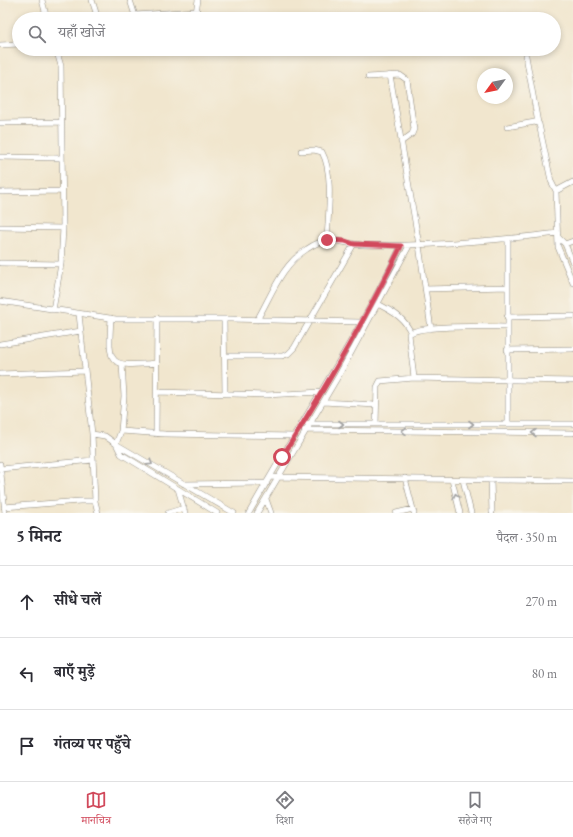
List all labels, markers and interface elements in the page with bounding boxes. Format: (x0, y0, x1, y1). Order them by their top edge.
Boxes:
search box (12, 12, 561, 56)
text: यहाँ खोजें (58, 22, 105, 41)
icon: search (26, 23, 48, 45)
north arrow (477, 68, 513, 104)
route end (318, 231, 336, 249)
one-way arrow (338, 420, 344, 428)
one-way arrow (468, 420, 474, 428)
one-way arrow (401, 427, 407, 435)
one-way arrow (531, 429, 537, 437)
route start (273, 448, 291, 466)
one-way arrow (146, 458, 153, 466)
one-way arrow (452, 493, 461, 500)
text: 5 मिनट (16, 525, 61, 547)
text: पैदल · 350 m (497, 529, 557, 546)
text: सीधे चलें (54, 590, 101, 609)
icon: ahead (16, 591, 38, 613)
text: 270 m (526, 593, 557, 610)
text: बाएँ मुड़ें (54, 662, 95, 681)
icon: left (16, 663, 38, 685)
text: 80 m (532, 665, 557, 682)
text: गंतव्य पर पहुँचे (54, 734, 131, 753)
icon: arrive (16, 735, 38, 757)
tab: मानचित्र (81, 789, 111, 831)
tab: दिशा (274, 789, 296, 831)
tab: सहेजे गए (458, 789, 492, 831)

